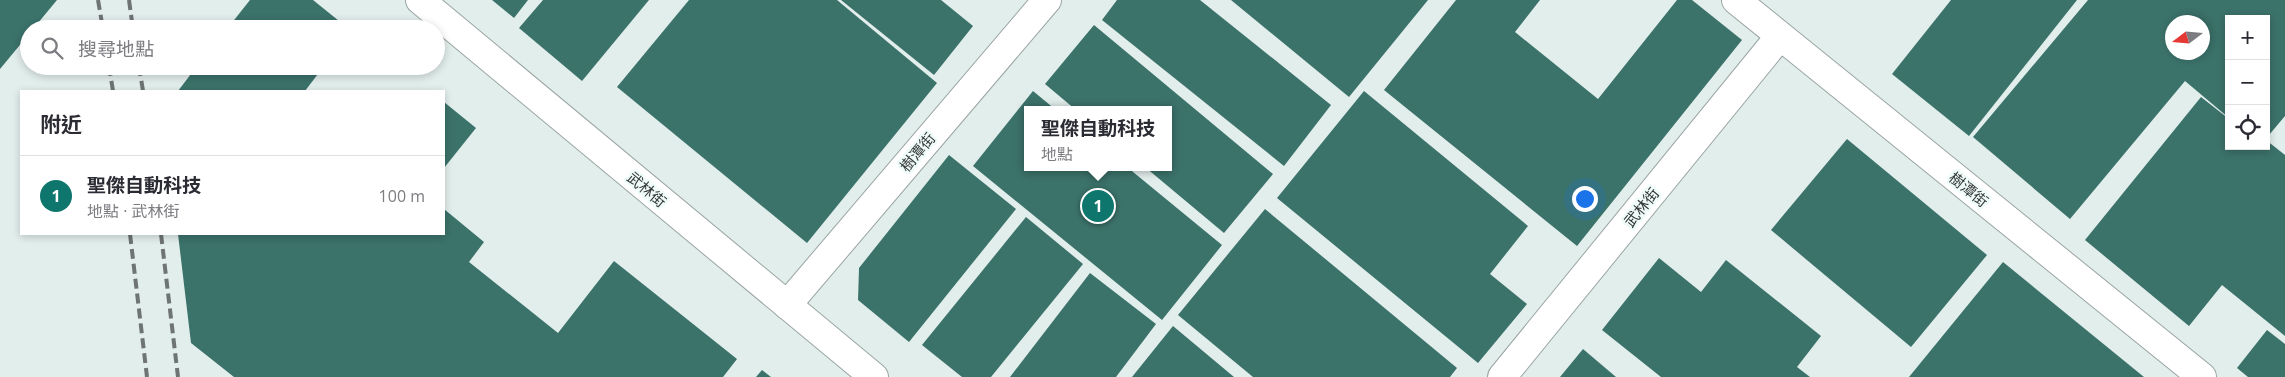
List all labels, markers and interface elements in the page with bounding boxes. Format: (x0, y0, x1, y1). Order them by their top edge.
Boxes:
north arrow (2165, 15, 2210, 60)
map controls (2225, 15, 2270, 150)
button: + (2225, 15, 2270, 60)
search box (20, 20, 445, 75)
icon: search (38, 34, 66, 62)
text: 搜尋地點 (78, 36, 154, 62)
button: − (2225, 60, 2270, 105)
button: locate (2225, 105, 2270, 150)
popup (1024, 106, 1172, 171)
text: 附近 (40, 110, 82, 138)
text: 聖傑自動科技 (1041, 115, 1155, 141)
street label: 樹潭街 (895, 128, 939, 176)
text: 地點 (1041, 143, 1073, 165)
street label: 武林街 (623, 167, 671, 211)
street label: 樹潭街 (1945, 167, 1993, 211)
text: 聖傑自動科技 (87, 172, 201, 198)
street label: 武林街 (1619, 183, 1663, 231)
text: 1 (51, 185, 61, 207)
text: 100 m (379, 185, 425, 207)
your location (1572, 186, 1598, 212)
pin: 1 (1082, 187, 1114, 225)
text: 地點 · 武林街 (87, 200, 180, 222)

